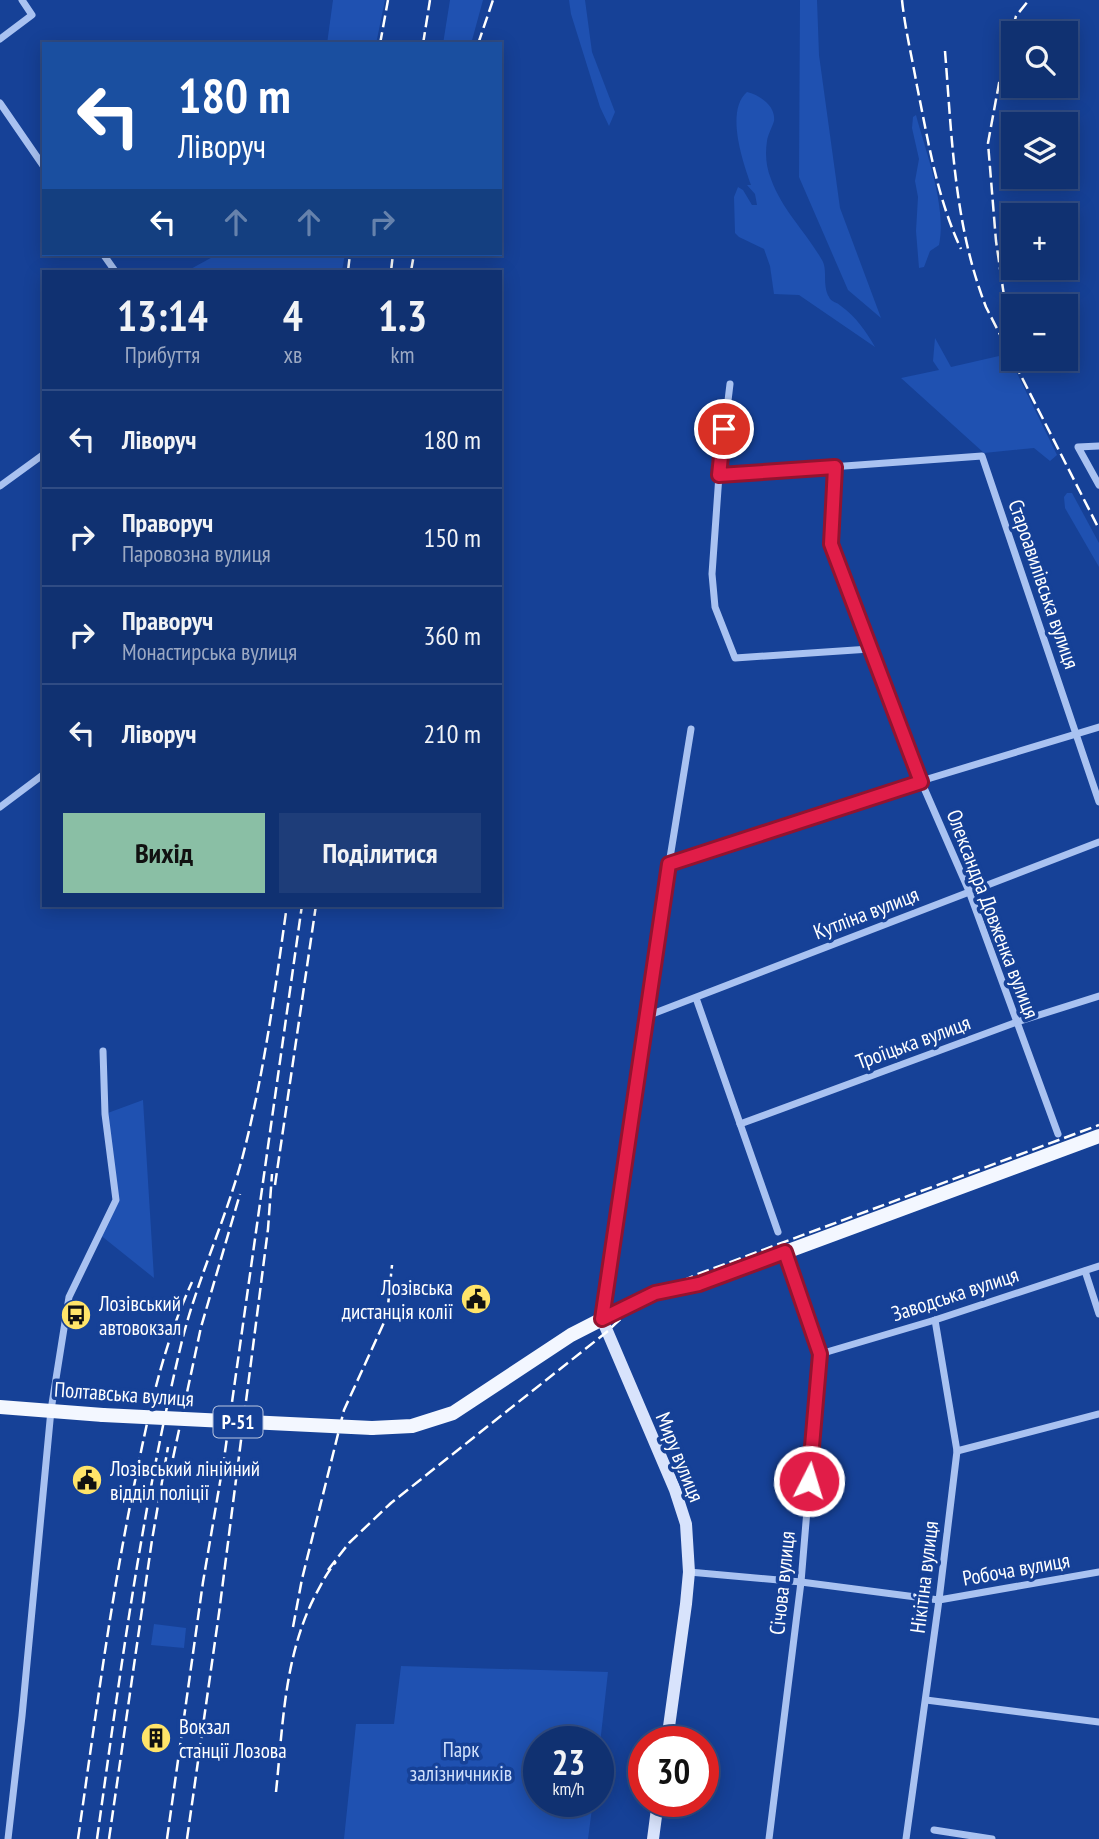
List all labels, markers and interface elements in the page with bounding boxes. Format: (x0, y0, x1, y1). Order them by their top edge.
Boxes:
map controls (1001, 21, 1078, 371)
button: search (1001, 21, 1078, 98)
text: 180 m (178, 63, 291, 127)
icon: left (63, 70, 154, 161)
button: layers (1001, 112, 1078, 189)
text: Ліворуч (178, 125, 266, 167)
icon: left (144, 203, 182, 241)
icon: ahead (217, 203, 255, 241)
icon: ahead (290, 203, 328, 241)
icon: right (363, 203, 401, 241)
button: + (1001, 203, 1078, 280)
text: 13:14 (117, 288, 208, 343)
text: 4 (283, 288, 303, 343)
text: 1.3 (378, 288, 427, 343)
button: − (1001, 294, 1078, 371)
text: Прибуття (125, 340, 200, 369)
text: хв (284, 340, 302, 369)
text: km (391, 340, 414, 369)
pin (694, 399, 754, 459)
icon: arrive (705, 410, 743, 448)
icon: left (63, 420, 101, 458)
text: Ліворуч (122, 423, 196, 456)
text: 180 m (423, 423, 481, 456)
street label: Староавилівська вулиця (1002, 496, 1086, 672)
text: Праворуч (122, 506, 213, 539)
icon: right (63, 518, 101, 556)
text: 150 m (423, 521, 481, 554)
text: Паровозна вулиця (122, 539, 271, 568)
text: Праворуч (122, 604, 213, 637)
icon: right (63, 616, 101, 654)
text: 360 m (423, 619, 481, 652)
text: Монастирська вулиця (122, 637, 297, 666)
icon: left (63, 714, 101, 752)
text: Ліворуч (122, 717, 196, 750)
text: 210 m (423, 717, 481, 750)
street label: Олександра Довженка вулиця (941, 806, 1045, 1022)
button: Вихід (63, 813, 265, 893)
button: Поділитися (279, 813, 481, 893)
street label: Кутліна вулиця (809, 881, 923, 945)
street label: Троїцька вулиця (852, 1009, 974, 1075)
street label: Заводська вулиця (888, 1261, 1022, 1327)
place label: Лозівська дистанція колії (342, 1274, 453, 1325)
public building icon: Лозівська дистанція колії (459, 1282, 493, 1316)
place label: Лозівський автовокзал (98, 1290, 181, 1341)
bus stop icon: Лозівський автовокзал (59, 1298, 93, 1332)
street label: Полтавська вулиця (53, 1376, 195, 1412)
road number: Р-51 (214, 1406, 262, 1438)
street label: Миру вулиця (650, 1408, 710, 1506)
position arrow (772, 1444, 846, 1518)
place label: Лозівський лінійний відділ поліції (109, 1455, 260, 1506)
public building icon: Лозівський лінійний відділ поліції (70, 1463, 104, 1497)
street label: Нікітіна вулиця (904, 1519, 944, 1635)
street label: Січова вулиця (763, 1530, 801, 1636)
street label: Робоча вулиця (960, 1546, 1072, 1592)
place label: Вокзал станції Лозова (179, 1713, 287, 1764)
building icon: Вокзал станції Лозова (139, 1721, 173, 1755)
speed limit sign: 30 (628, 1726, 719, 1817)
park label: Парк залізничників (410, 1736, 512, 1787)
text: 23 (552, 1739, 585, 1785)
text: km/h (553, 1777, 584, 1800)

